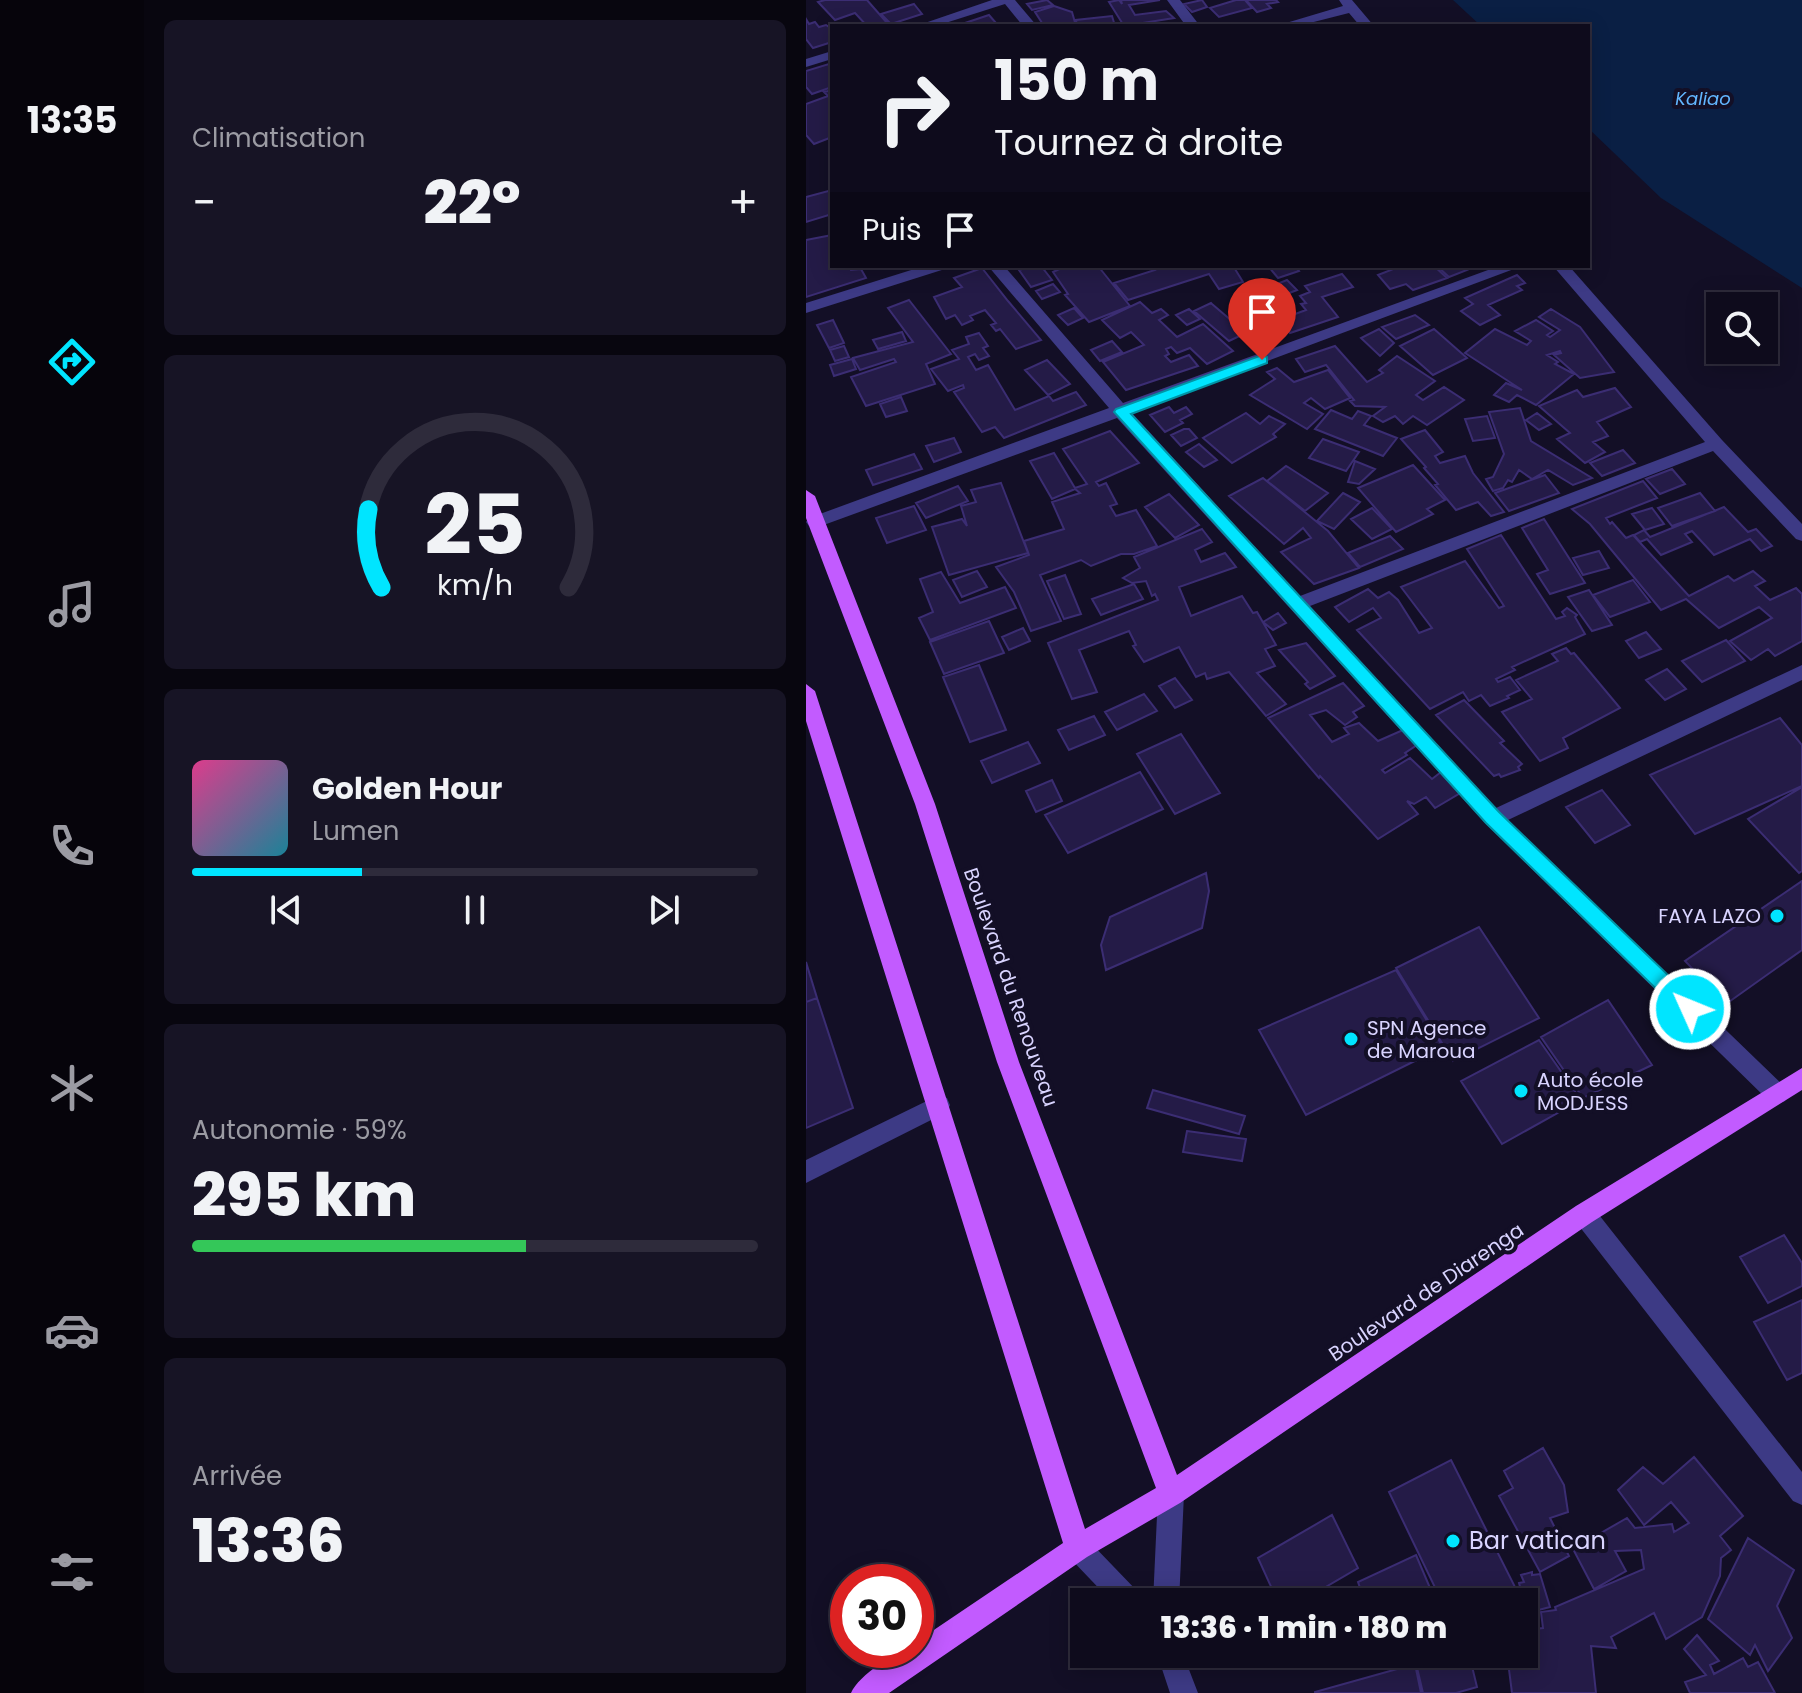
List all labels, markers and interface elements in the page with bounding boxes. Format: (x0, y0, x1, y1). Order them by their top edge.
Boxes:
text: 150 m (994, 41, 1159, 120)
icon: right (862, 56, 966, 160)
water label: Kaliao (1675, 86, 1731, 111)
text: 13:35 (27, 95, 117, 146)
text: Tournez à droite (994, 117, 1283, 168)
text: Climatisation (192, 120, 365, 156)
text: 22° (424, 161, 521, 245)
text: − (192, 172, 216, 233)
text: + (728, 172, 758, 233)
text: Puis (862, 208, 922, 251)
icon: arrive (938, 208, 982, 252)
pin (1228, 278, 1296, 360)
icon: arrive (1240, 290, 1284, 334)
map controls (1706, 292, 1778, 364)
button: search (1706, 292, 1778, 364)
icon: directions (44, 334, 100, 390)
text: 25 (424, 466, 526, 582)
text: km/h (437, 565, 513, 605)
icon: music (44, 576, 100, 632)
text: Golden Hour (312, 767, 502, 810)
text: Lumen (312, 813, 399, 849)
icon: phone (44, 818, 100, 874)
street label: Boulevard du Renouveau (957, 864, 1065, 1110)
icon: previous (264, 888, 308, 932)
icon: pause (453, 888, 497, 932)
icon: next (642, 888, 686, 932)
place label: FAYA LAZO (1658, 902, 1761, 930)
marker: FAYA LAZO (1768, 907, 1786, 925)
position arrow (1648, 967, 1732, 1051)
place label: SPN Agence de Maroua (1367, 1014, 1486, 1065)
marker: SPN Agence de Maroua (1342, 1030, 1360, 1048)
icon: climate (44, 1060, 100, 1116)
place label: Auto école MODJESS (1537, 1066, 1643, 1117)
marker: Auto école MODJESS (1512, 1082, 1530, 1100)
text: Autonomie · 59% (192, 1112, 407, 1148)
text: 295 km (192, 1153, 416, 1237)
street label: Boulevard de Diarenga (1323, 1216, 1529, 1368)
icon: car (44, 1302, 100, 1358)
text: Arrivée (192, 1458, 282, 1494)
text: 13:36 (192, 1499, 345, 1583)
place label: Bar vatican (1469, 1524, 1606, 1557)
marker: Bar vatican (1444, 1532, 1462, 1550)
icon: filters (44, 1544, 100, 1600)
speed limit sign: 30 (830, 1564, 934, 1668)
text: 13:36 · 1 min · 180 m (1161, 1606, 1447, 1649)

